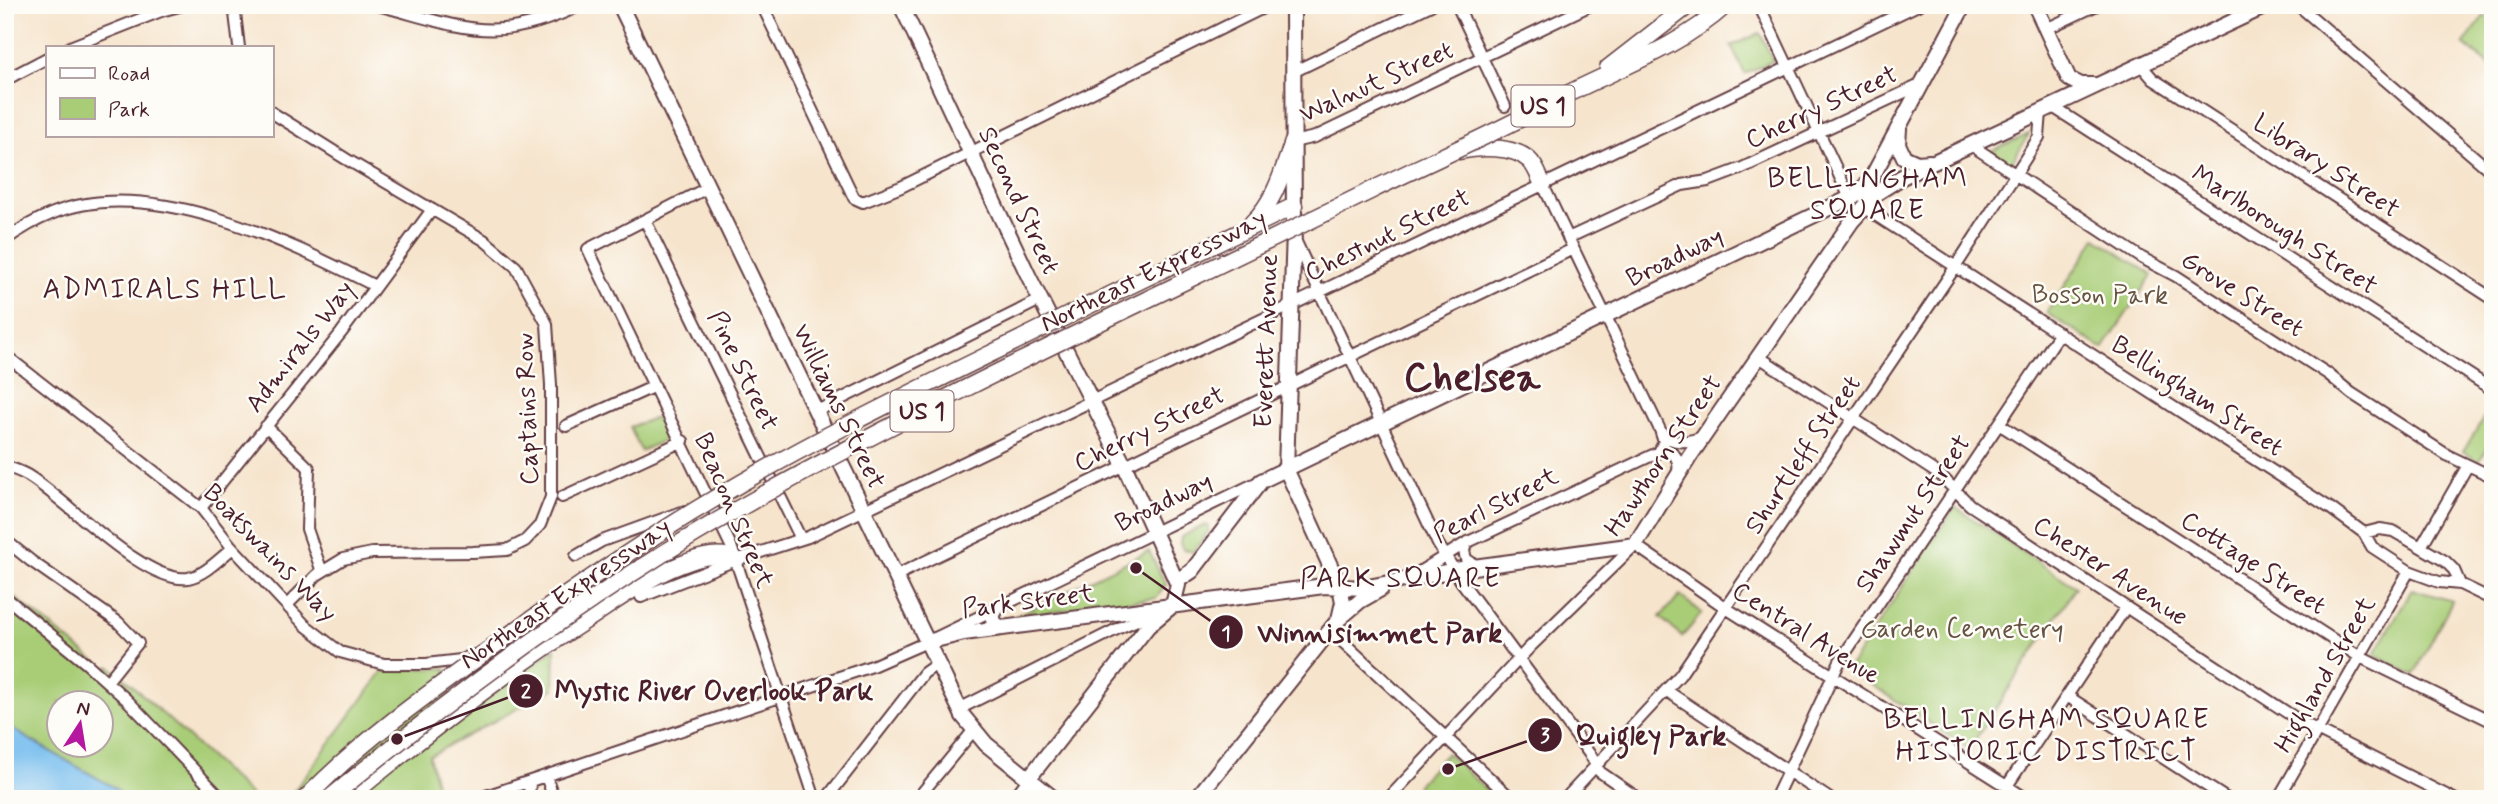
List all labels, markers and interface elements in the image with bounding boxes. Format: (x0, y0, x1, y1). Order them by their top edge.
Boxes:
street label: Walnut Street (1295, 34, 1459, 132)
legend (46, 46, 273, 136)
street label: Cherry Street (1740, 58, 1903, 158)
text: Road (108, 60, 150, 88)
road number: US 1 (1512, 86, 1574, 126)
text: Park (108, 96, 150, 124)
street label: Library Street (2246, 107, 2406, 227)
street label: Second Street (969, 122, 1067, 280)
street label: Marlborough Street (2184, 158, 2384, 304)
district label: BELLINGHAM SQUARE (1767, 161, 1969, 230)
street label: Chestnut Street (1300, 181, 1476, 291)
street label: Northeast Expressway (1035, 202, 1273, 341)
street label: Broadway (1621, 220, 1729, 296)
street label: Grove Street (2174, 243, 2310, 346)
street label: Everett Avenue (1247, 253, 1287, 429)
district label: ADMIRALS HILL (43, 272, 287, 309)
street label: Admirals Way (238, 274, 363, 420)
park label: Bosson Park (2032, 279, 2168, 313)
street label: Pine Street (699, 305, 786, 437)
street label: Williams Street (784, 319, 893, 495)
street label: Bellingham Street (2103, 328, 2290, 468)
street label: Captains Row (508, 332, 548, 486)
district label: Chelsea (1404, 353, 1541, 405)
street label: Hawthorn Street (1597, 369, 1730, 544)
street label: Shurtleff Street (1738, 369, 1869, 541)
street label: Cherry Street (1069, 379, 1231, 481)
road number: US 1 (890, 390, 954, 432)
street label: Beacon Street (685, 428, 781, 594)
street label: Shawmut Street (1848, 428, 1979, 600)
street label: Pearl Street (1428, 460, 1564, 552)
street label: Broadway (1110, 465, 1218, 541)
street label: Boatswains Way (195, 477, 344, 630)
street label: Cottage Street (2173, 504, 2332, 623)
street label: Chester Avenue (2026, 509, 2194, 635)
street label: Northeast Expressway (454, 511, 678, 678)
district label: PARK SQUARE (1300, 561, 1502, 598)
street label: Central Avenue (1725, 574, 1887, 693)
street label: Park Street (960, 577, 1096, 627)
street label: Highland Street (2267, 591, 2387, 761)
callout: Winnisimmet Park (1209, 608, 1515, 657)
park label: Garden Cemetery (1861, 613, 2063, 647)
text: Winnisimmet Park (1258, 616, 1502, 653)
text: 1 (1221, 620, 1231, 648)
callout: Mystic River Overlook Park (508, 666, 884, 715)
text: Mystic River Overlook Park (555, 674, 874, 711)
text: 2 (521, 678, 532, 706)
north arrow (46, 688, 116, 758)
text: N (74, 695, 92, 722)
district label: BELLINGHAM SQUARE HISTORIC DISTRICT (1883, 702, 2211, 771)
callout: Quigley Park (1528, 710, 1740, 759)
text: Quigley Park (1576, 719, 1726, 759)
text: 3 (1540, 722, 1550, 750)

